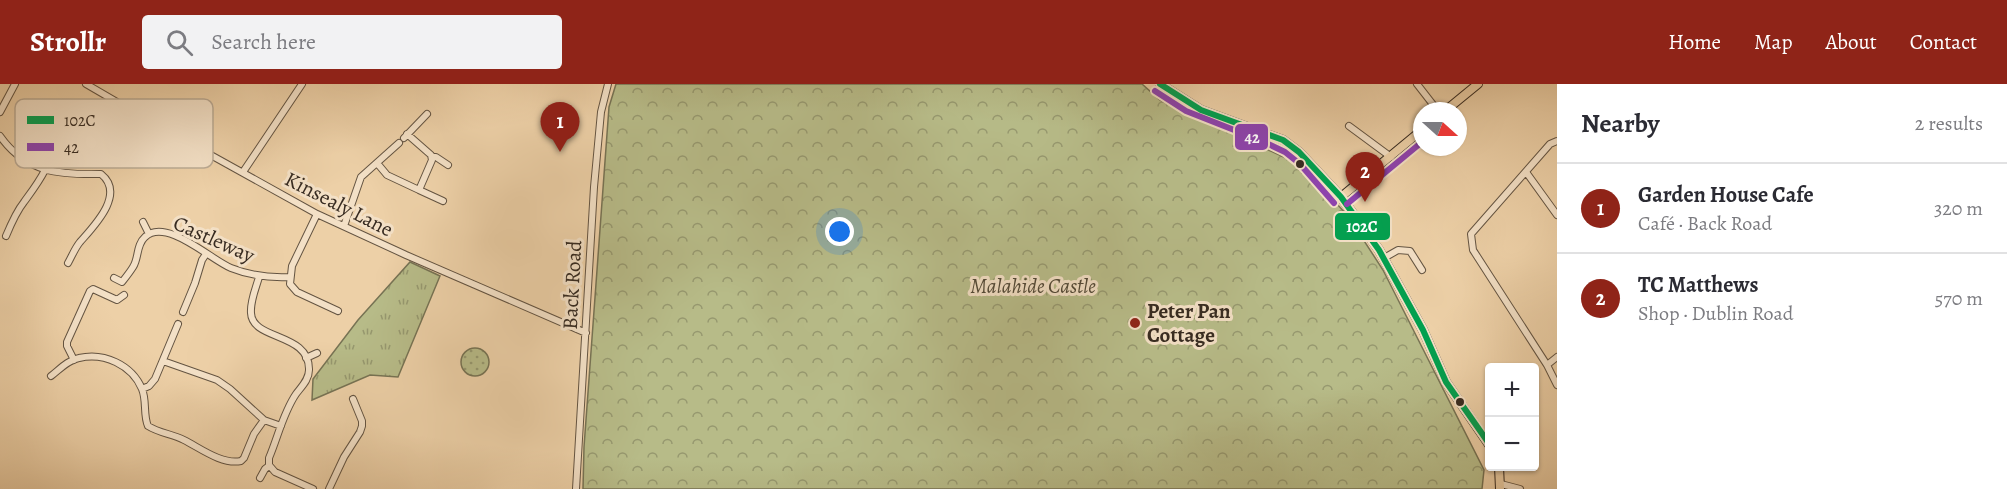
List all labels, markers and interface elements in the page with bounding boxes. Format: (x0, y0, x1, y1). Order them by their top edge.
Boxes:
search box (142, 15, 562, 69)
text: Strollr (30, 23, 106, 61)
icon: search (163, 26, 196, 59)
text: Search here (211, 27, 316, 57)
text: Home (1668, 28, 1721, 56)
text: Map (1754, 28, 1792, 56)
text: About (1825, 28, 1877, 56)
text: Contact (1910, 28, 1977, 56)
legend (15, 99, 213, 168)
north arrow (1413, 102, 1467, 156)
pin: 1 (540, 103, 580, 152)
text: Nearby (1581, 106, 1660, 141)
text: 102C (64, 110, 96, 132)
text: 2 results (1915, 110, 1983, 137)
line badge: 42 (1234, 123, 1269, 151)
text: 42 (1244, 127, 1260, 149)
text: 42 (64, 137, 79, 159)
pin: 2 (1346, 152, 1384, 202)
unlabelled marker (1294, 158, 1306, 170)
street label: Kinsealy Lane (280, 165, 398, 243)
text: Garden House Cafe (1638, 180, 1814, 210)
text: 1 (1597, 195, 1604, 222)
text: 320 m (1934, 195, 1983, 222)
street label: Castleway (169, 209, 260, 270)
text: Café · Back Road (1638, 210, 1772, 237)
line badge: 102C (1334, 212, 1391, 241)
text: 102C (1346, 216, 1378, 238)
your location (825, 217, 854, 246)
street label: Back Road (556, 239, 588, 330)
text: TC Matthews (1638, 270, 1759, 300)
park label: Malahide Castle (970, 272, 1096, 300)
text: 2 (1596, 285, 1605, 312)
text: 570 m (1935, 285, 1983, 312)
place label: Peter Pan Cottage (1147, 297, 1231, 349)
text: Shop · Dublin Road (1638, 300, 1794, 327)
marker: Peter Pan Cottage (1128, 316, 1142, 330)
map controls (1485, 363, 1539, 471)
button: + (1485, 363, 1539, 417)
unlabelled marker (1454, 396, 1466, 408)
button: − (1485, 417, 1539, 471)

